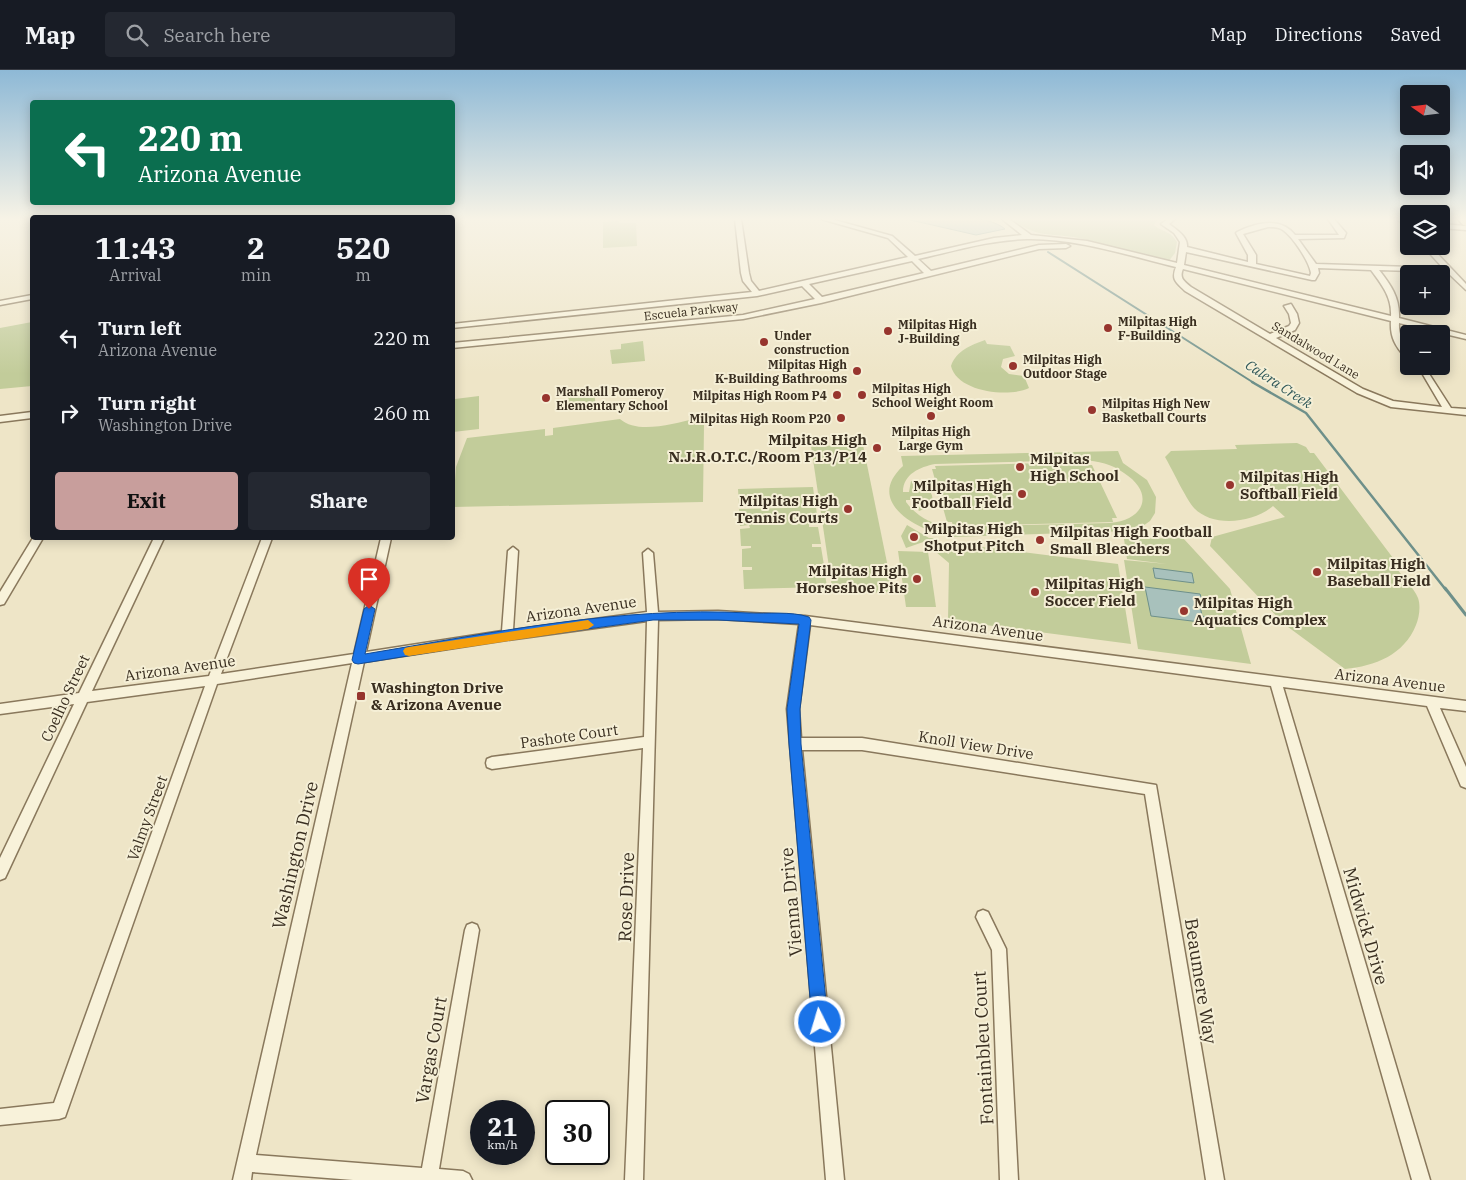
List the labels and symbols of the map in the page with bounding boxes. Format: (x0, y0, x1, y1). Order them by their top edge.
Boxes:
north arrow (1400, 85, 1450, 135)
street label: Escuela Parkway (643, 299, 740, 323)
place label: Milpitas High F-Building (1118, 314, 1197, 343)
place label: Milpitas High J-Building (898, 317, 977, 346)
street label: Sandalwood Lane (1269, 318, 1363, 382)
marker: Milpitas High F-Building (1102, 322, 1114, 334)
marker: Milpitas High J-Building (882, 325, 894, 337)
place label: Under construction (774, 328, 850, 357)
marker: Under construction (758, 336, 770, 348)
place label: Milpitas High Outdoor Stage (1023, 352, 1107, 381)
water label: Calera Creek (1242, 356, 1316, 413)
place label: Milpitas High K-Building Bathrooms (715, 357, 847, 386)
marker: Milpitas High Outdoor Stage (1007, 360, 1019, 372)
marker: Milpitas High K-Building Bathrooms (851, 365, 863, 377)
place label: Milpitas High School Weight Room (872, 381, 994, 410)
place label: Marshall Pomeroy Elementary School (556, 384, 668, 413)
place label: Milpitas High Room P4 (693, 388, 827, 403)
marker: Milpitas High Room P4 (831, 389, 843, 401)
marker: Milpitas High School Weight Room (856, 389, 868, 401)
marker: Marshall Pomeroy Elementary School (540, 392, 552, 404)
place label: Milpitas High New Basketball Courts (1102, 396, 1211, 425)
marker: Milpitas High New Basketball Courts (1086, 404, 1098, 416)
marker: Milpitas High Large Gym (925, 410, 937, 422)
place label: Milpitas High Room P20 (690, 411, 831, 426)
marker: Milpitas High Room P20 (835, 412, 847, 424)
place label: Milpitas High Large Gym (891, 424, 971, 453)
place label: Milpitas High N.J.R.O.T.C./Room P13/P14 (669, 430, 867, 466)
marker: Milpitas High N.J.R.O.T.C./Room P13/P14 (871, 442, 883, 454)
place label: Milpitas High School (1030, 449, 1119, 485)
marker: Milpitas High School (1014, 461, 1026, 473)
place label: Milpitas High Softball Field (1240, 467, 1339, 503)
place label: Milpitas High Football Field (911, 476, 1013, 512)
marker: Milpitas High Softball Field (1224, 479, 1236, 491)
marker: Milpitas High Football Field (1016, 488, 1028, 500)
place label: Milpitas High Tennis Courts (734, 491, 838, 527)
marker: Milpitas High Tennis Courts (842, 503, 854, 515)
place label: Milpitas High Shotput Pitch (924, 519, 1025, 555)
place label: Milpitas High Football Small Bleachers (1050, 522, 1212, 558)
marker: Milpitas High Shotput Pitch (908, 531, 920, 543)
marker: Milpitas High Football Small Bleachers (1034, 534, 1046, 546)
place label: Milpitas High Baseball Field (1327, 554, 1431, 590)
pin (348, 558, 390, 609)
place label: Milpitas High Horseshoe Pits (796, 561, 907, 597)
marker: Milpitas High Baseball Field (1311, 566, 1323, 578)
marker: Milpitas High Horseshoe Pits (911, 573, 923, 585)
place label: Milpitas High Soccer Field (1045, 574, 1144, 610)
marker: Milpitas High Soccer Field (1029, 586, 1041, 598)
street label: Arizona Avenue (524, 592, 638, 626)
place label: Milpitas High Aquatics Complex (1194, 593, 1327, 629)
marker: Milpitas High Aquatics Complex (1178, 605, 1190, 617)
street label: Arizona Avenue (931, 611, 1045, 645)
street label: Coelho Street (36, 651, 94, 745)
street label: Arizona Avenue (123, 651, 237, 685)
street label: Arizona Avenue (1333, 664, 1447, 696)
place label: Washington Drive & Arizona Avenue (371, 678, 504, 714)
marker: Washington Drive & Arizona Avenue (355, 690, 367, 702)
street label: Pashote Court (519, 720, 619, 752)
street label: Knoll View Drive (917, 727, 1035, 763)
street label: Valmy Street (123, 773, 171, 863)
street label: Washington Drive (267, 779, 323, 931)
street label: Vienna Drive (775, 847, 807, 957)
street label: Rose Drive (613, 852, 639, 942)
street label: Midwick Drive (1338, 864, 1394, 988)
street label: Beaumere Way (1180, 916, 1222, 1046)
street label: Fontainbleu Court (967, 971, 999, 1125)
street label: Vargas Court (410, 995, 452, 1105)
position arrow (793, 995, 845, 1047)
speed limit sign: 30 (545, 1100, 610, 1165)

